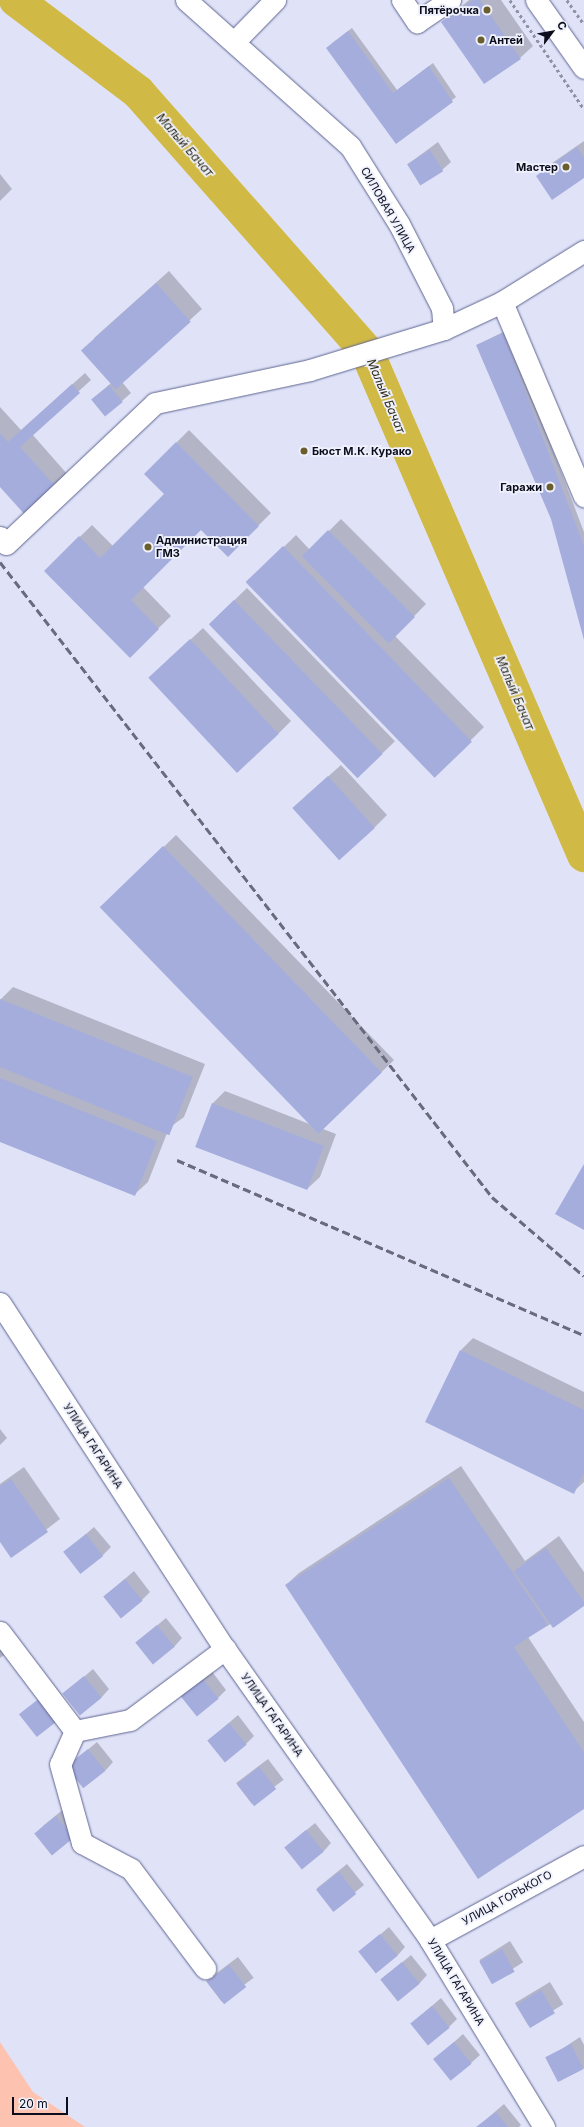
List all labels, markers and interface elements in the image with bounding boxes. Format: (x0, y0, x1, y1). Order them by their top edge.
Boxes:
place label: Пятёрочка (419, 3, 479, 17)
marker: Пятёрочка (482, 5, 492, 15)
north arrow (532, 12, 572, 52)
text: С (554, 18, 570, 33)
place label: Антей (489, 33, 523, 47)
marker: Антей (476, 35, 486, 45)
water label: Малый Бачат (154, 110, 216, 180)
place label: Мастер (516, 160, 558, 174)
marker: Мастер (561, 162, 571, 172)
street label: СИЛОВАЯ УЛИЦА (358, 165, 418, 255)
water label: Малый Бачат (364, 357, 408, 435)
place label: Бюст М.К. Курако (312, 444, 412, 458)
marker: Бюст М.К. Курако (299, 446, 309, 456)
place label: Гаражи (500, 480, 542, 494)
marker: Гаражи (545, 482, 555, 492)
place label: Администрация ГМЗ (156, 534, 247, 560)
marker: Администрация ГМЗ (143, 542, 153, 552)
water label: Малый Бачат (493, 654, 537, 732)
street label: УЛИЦА ГАГАРИНА (60, 1401, 126, 1491)
street label: УЛИЦА ГАГАРИНА (238, 1671, 306, 1759)
street label: УЛИЦА ГОРЬКОГО (460, 1868, 554, 1928)
street label: УЛИЦА ГАГАРИНА (425, 1936, 487, 2028)
scale bar (14, 2089, 70, 2115)
text: 20 m (19, 2096, 48, 2111)

